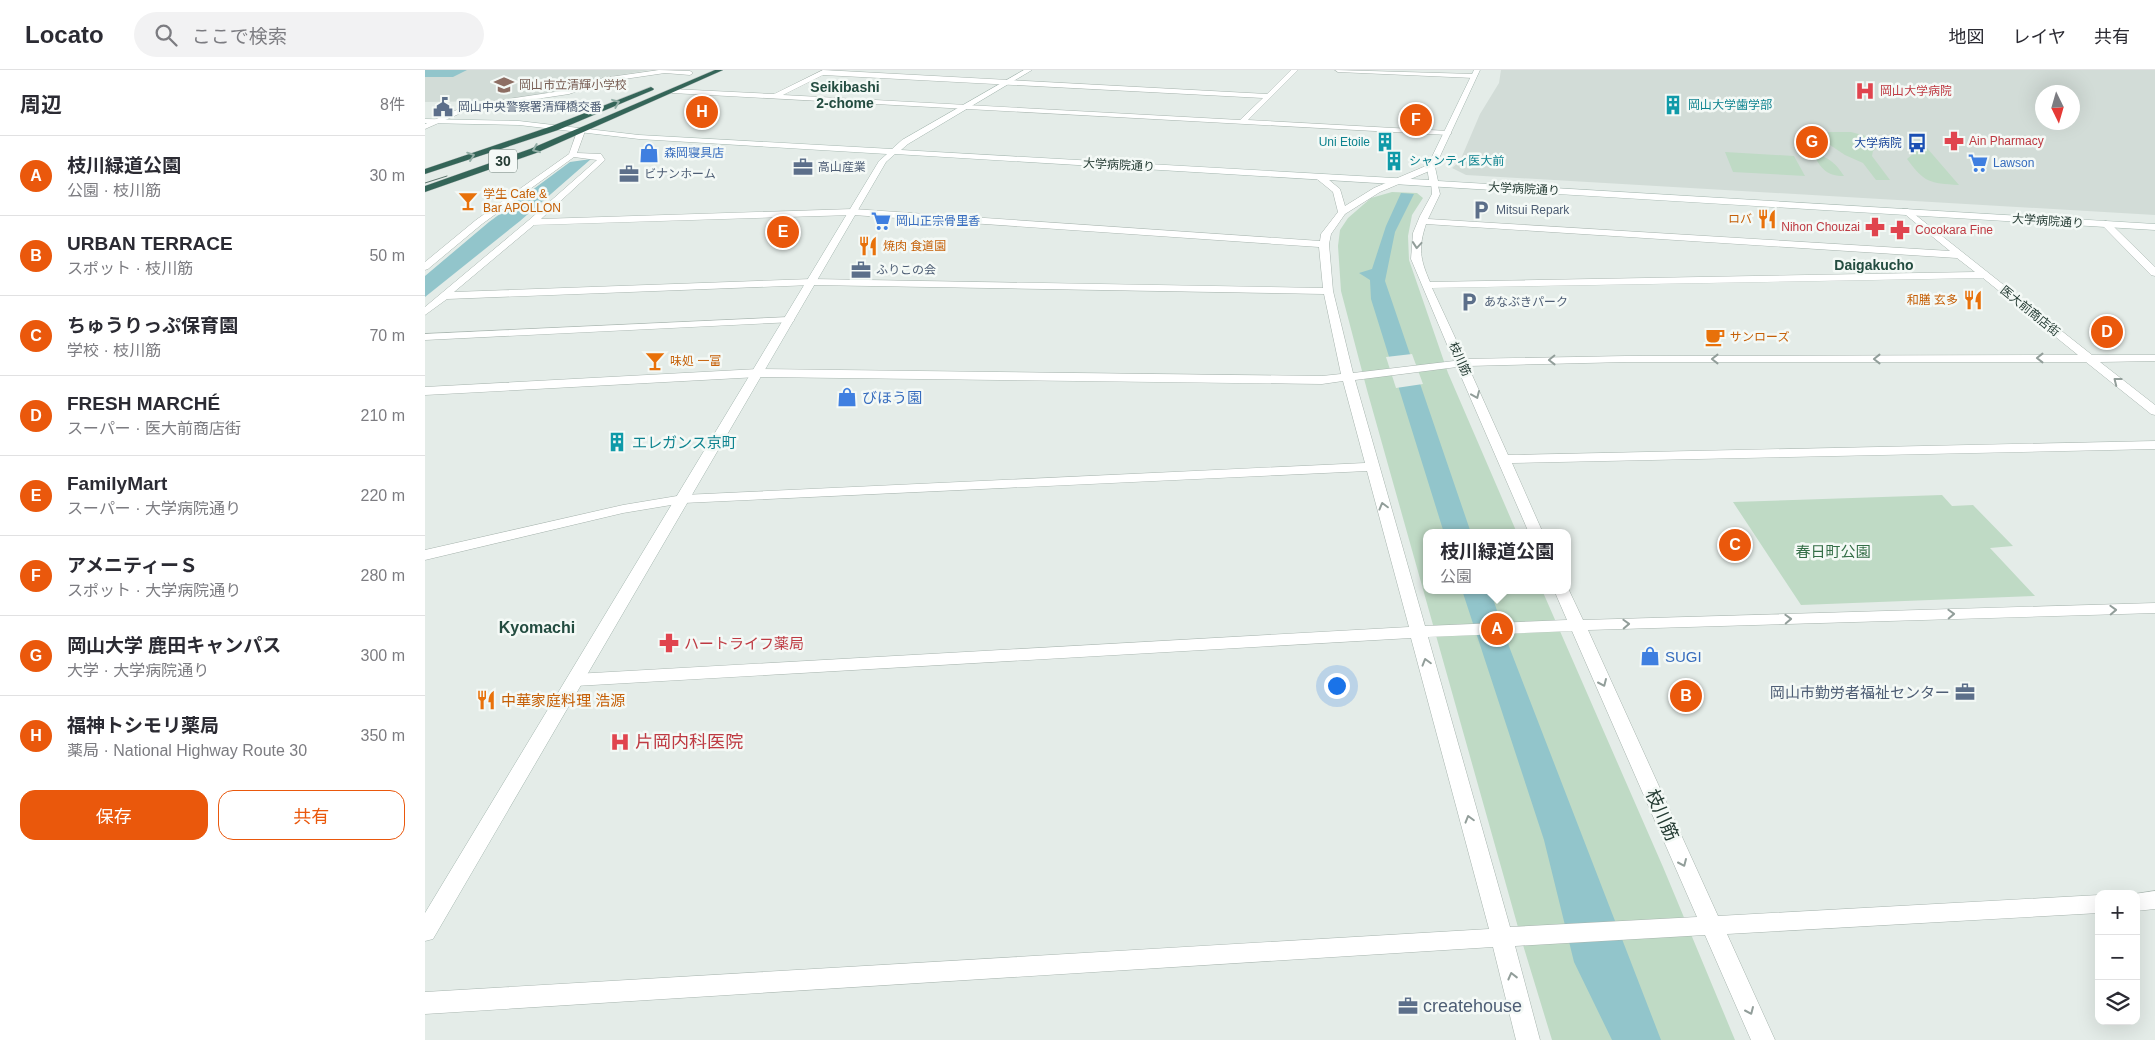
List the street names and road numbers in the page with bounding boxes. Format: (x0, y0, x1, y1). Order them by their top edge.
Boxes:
road number: 30 (489, 150, 517, 172)
street label: 大学病院通り (1083, 156, 1155, 174)
street label: 大学病院通り (1488, 180, 1560, 198)
street label: 大学病院通り (2012, 212, 2084, 230)
street label: 医大前商店街 (1998, 283, 2062, 339)
street label: 枝川筋 (1446, 340, 1474, 378)
street label: 枝川筋 (1642, 786, 1682, 844)

